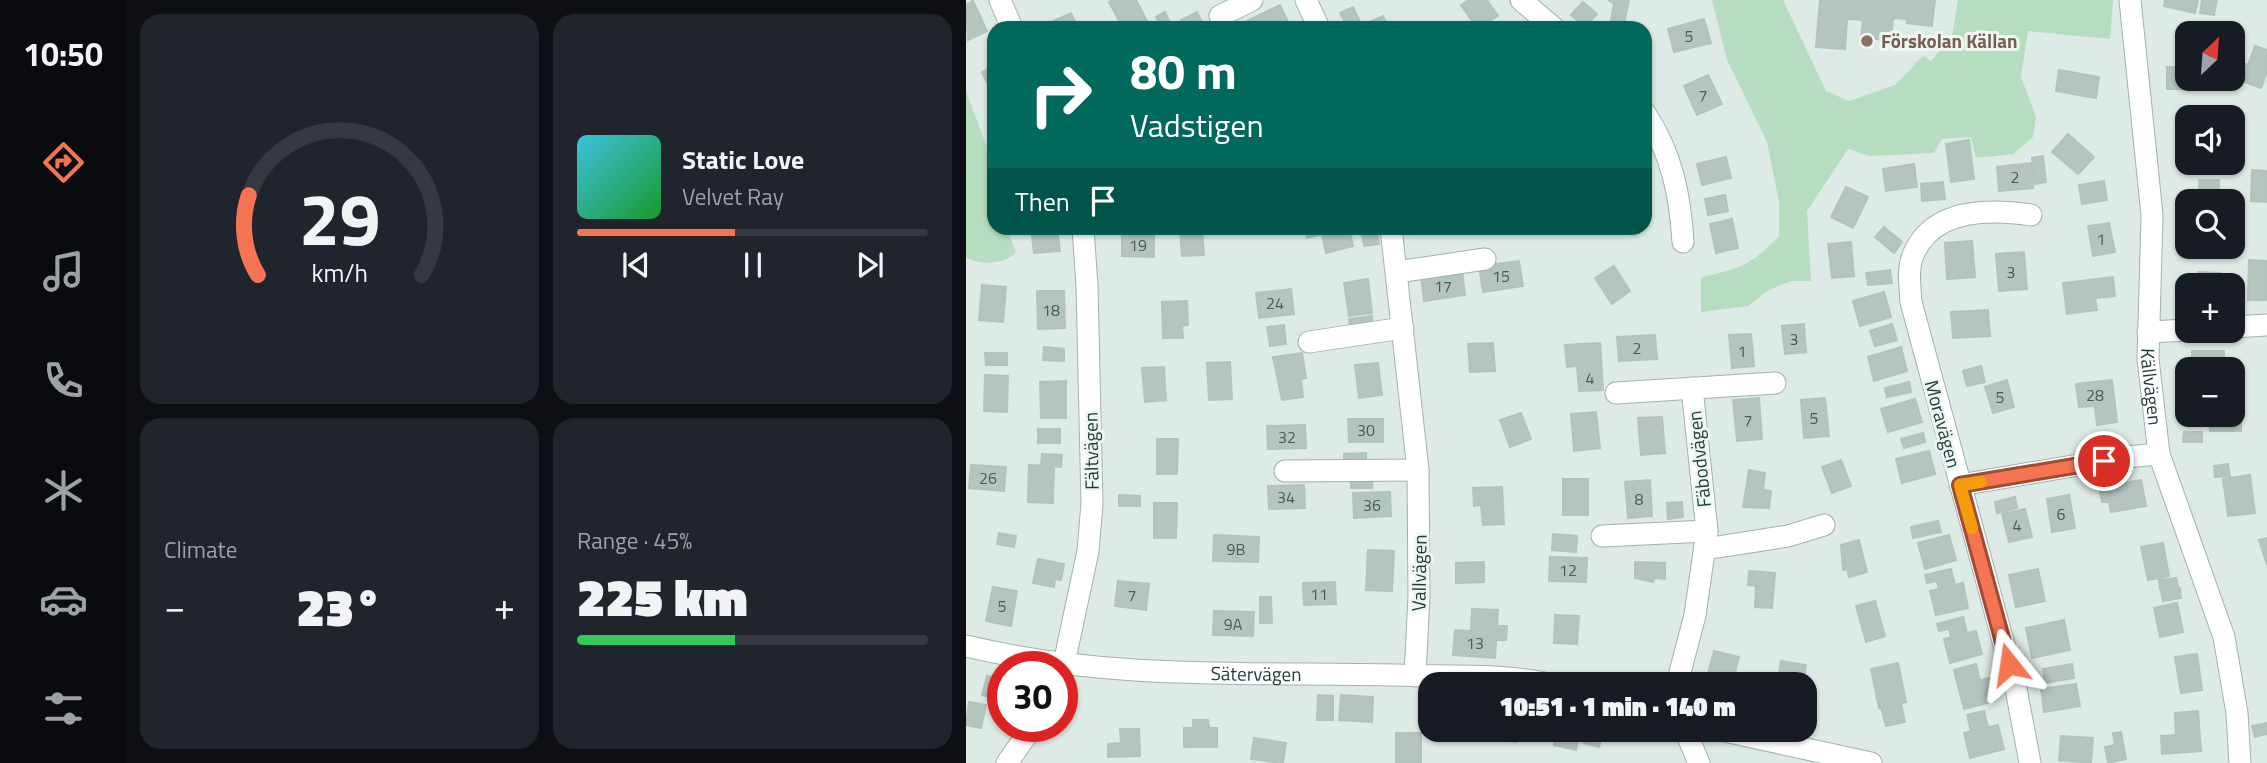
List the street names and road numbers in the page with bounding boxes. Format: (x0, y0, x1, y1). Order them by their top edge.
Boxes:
street label: Källvägen (2134, 348, 2171, 427)
street label: Moravägen (1918, 377, 1969, 471)
street label: Fäbodvägen (1679, 409, 1718, 509)
street label: Fältvägen (1075, 412, 1106, 490)
street label: Vallvägen (1403, 534, 1434, 612)
street label: Sätervägen (1210, 658, 1302, 688)

